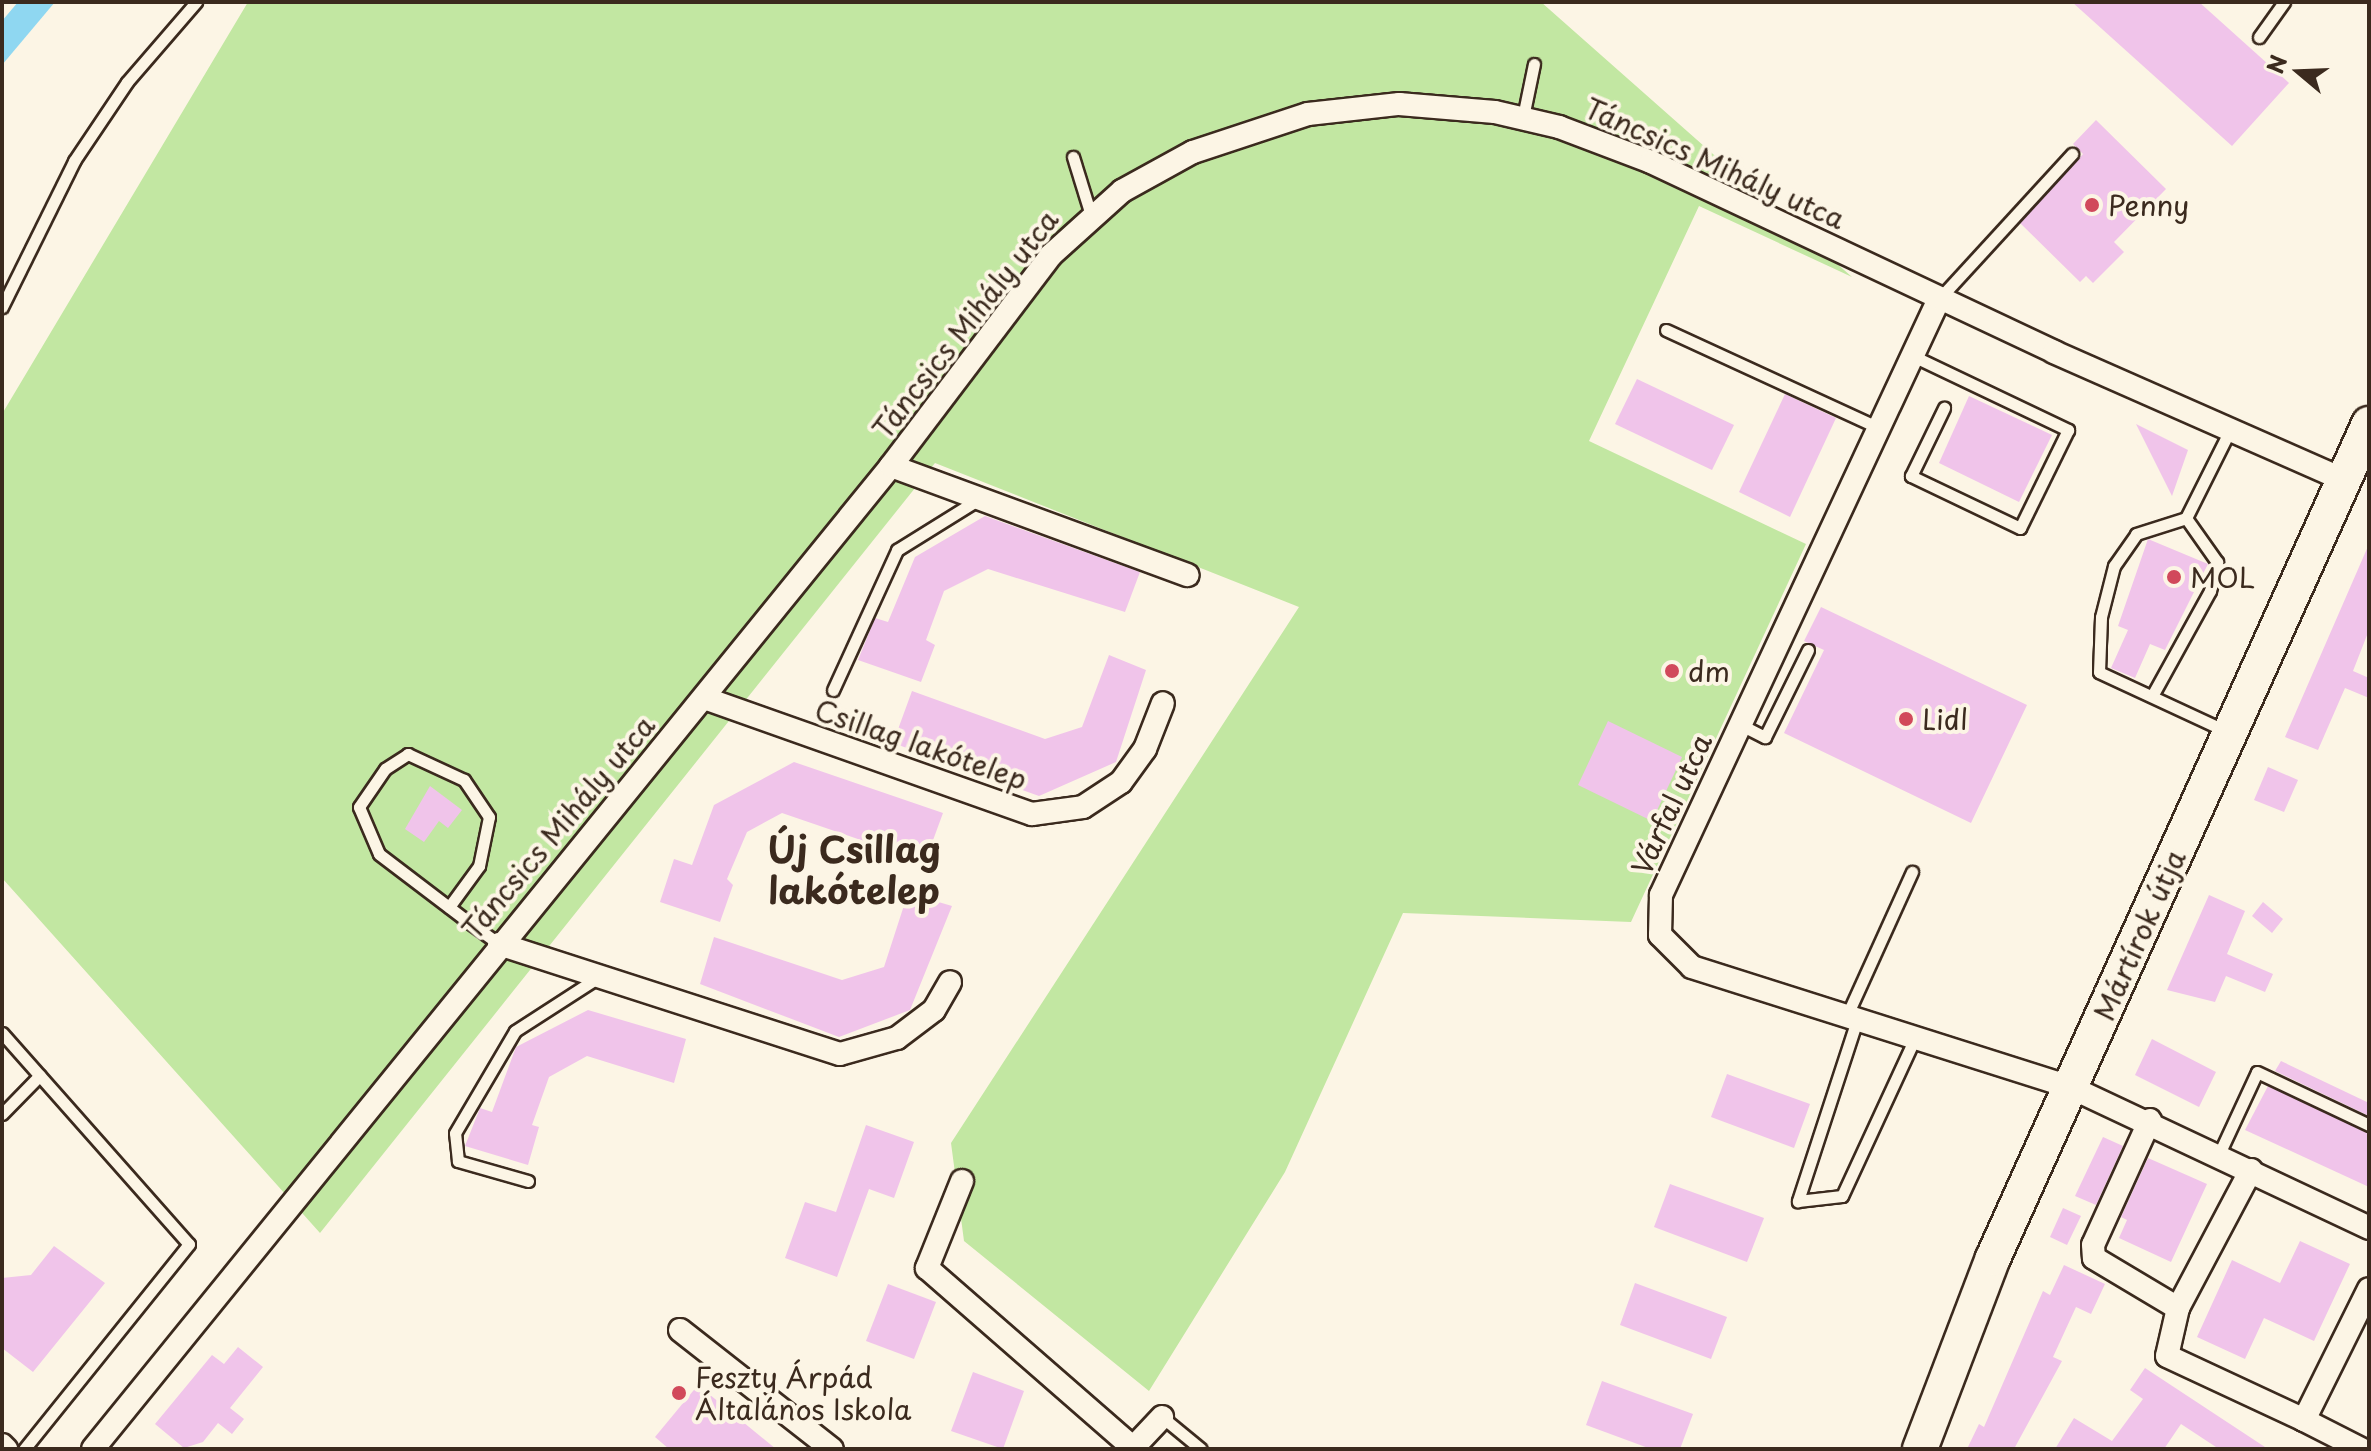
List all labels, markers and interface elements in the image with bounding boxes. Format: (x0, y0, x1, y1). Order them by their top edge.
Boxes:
north arrow (2259, 32, 2339, 112)
text: N (2257, 50, 2294, 78)
street label: Táncsics Mihály utca (1580, 90, 1850, 236)
place label: Penny (2108, 188, 2189, 222)
marker: Penny (2083, 196, 2101, 214)
street label: Táncsics Mihály utca (865, 203, 1065, 445)
place label: MOL (2190, 560, 2255, 594)
marker: MOL (2165, 568, 2183, 586)
place label: dm (1688, 654, 1730, 688)
marker: dm (1663, 662, 1681, 680)
street label: Csillag lakótelep (810, 692, 1032, 796)
place label: Lidl (1922, 702, 1968, 736)
street label: Táncsics Mihály utca (455, 708, 661, 946)
marker: Lidl (1897, 710, 1915, 728)
street label: Várfal utca (1623, 728, 1719, 880)
district label: Új Csillag lakótelep (767, 826, 941, 911)
street label: Mártírok útja (2086, 844, 2192, 1026)
place label: Feszty Árpád Általános Iskola (695, 1360, 911, 1426)
marker: Feszty Árpád Általános Iskola (670, 1384, 688, 1402)

